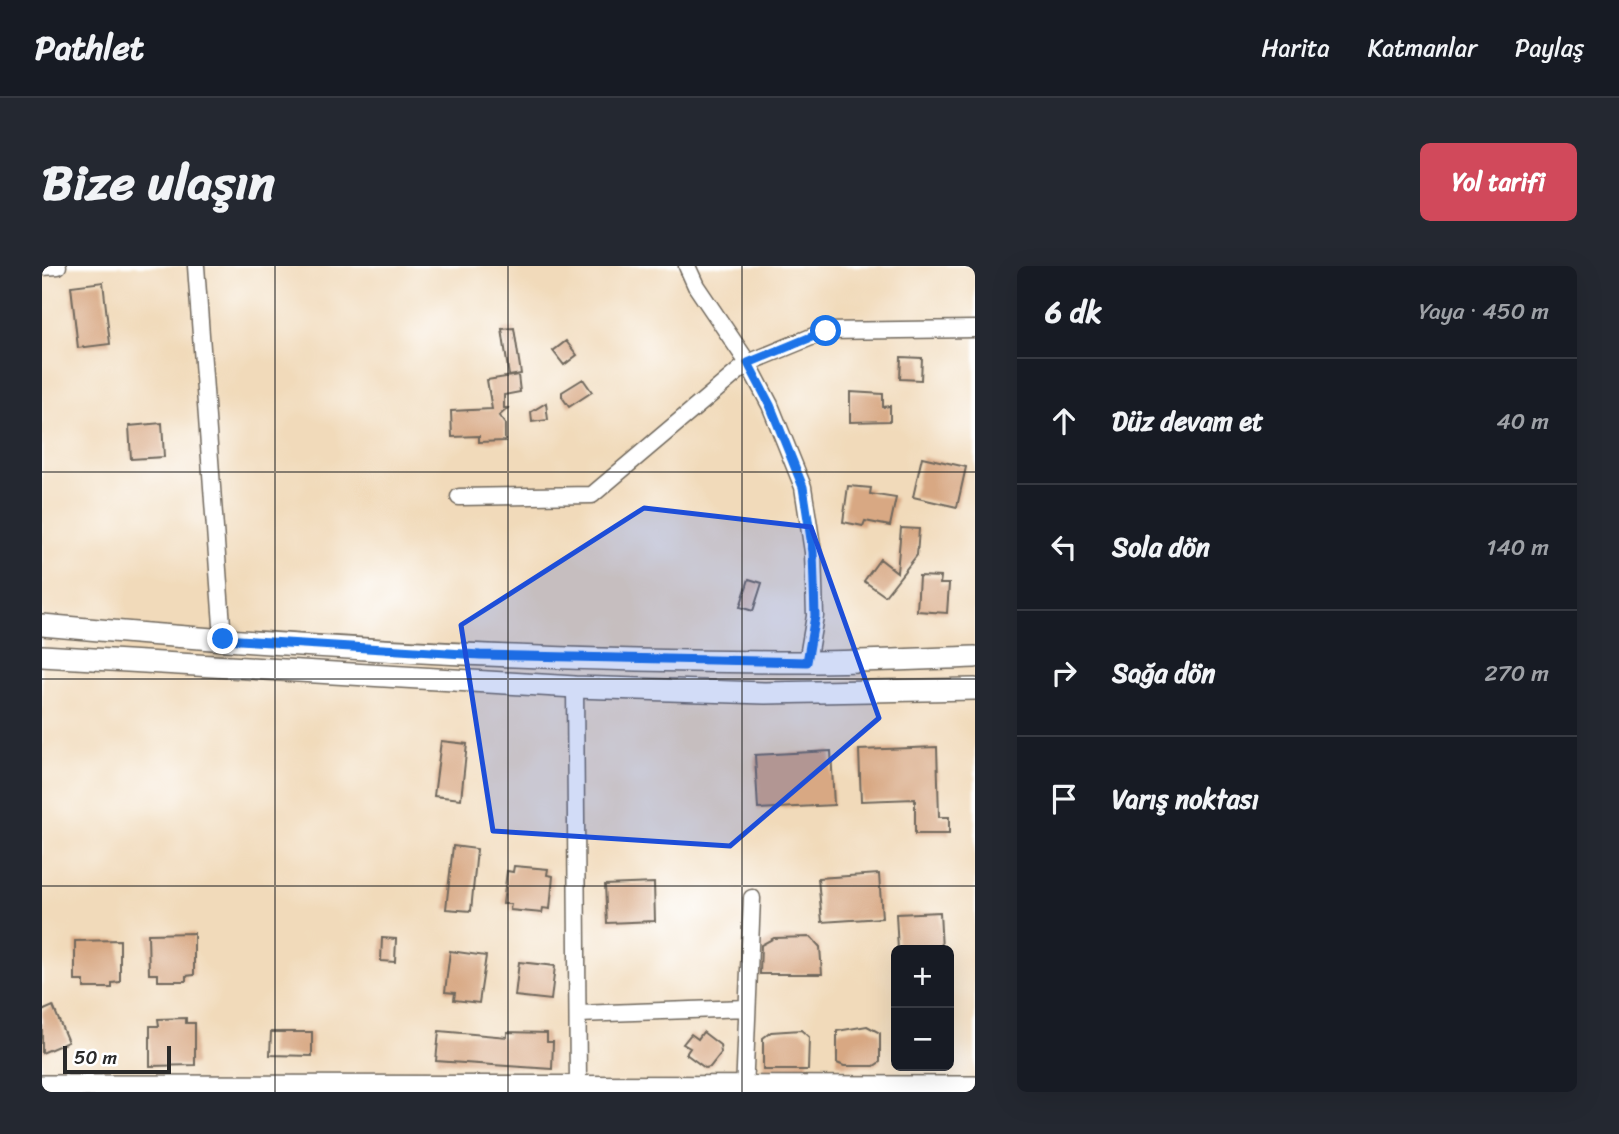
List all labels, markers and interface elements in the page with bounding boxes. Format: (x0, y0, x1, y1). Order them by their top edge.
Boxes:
text: Pathlet (35, 19, 144, 77)
text: Harita (1262, 27, 1330, 69)
text: Katmanlar (1368, 27, 1477, 69)
text: Paylaş (1515, 27, 1584, 69)
text: Bize ulaşın (42, 139, 275, 226)
button: Yol tarifi (1420, 143, 1577, 221)
text: 6 dk (1045, 285, 1102, 339)
text: Yaya · 450 m (1419, 291, 1549, 332)
route start (810, 315, 841, 346)
text: Düz devam et (1112, 398, 1263, 444)
text: 40 m (1496, 401, 1549, 442)
icon: ahead (1045, 402, 1083, 440)
text: Sola dön (1112, 524, 1210, 570)
text: 140 m (1487, 527, 1549, 568)
icon: left (1045, 528, 1083, 566)
route end (207, 623, 238, 654)
text: Sağa dön (1112, 650, 1215, 696)
text: 270 m (1484, 653, 1549, 694)
icon: right (1045, 654, 1083, 692)
text: Varış noktası (1112, 776, 1259, 822)
icon: arrive (1045, 780, 1083, 818)
map controls (891, 945, 954, 1071)
button: + (891, 945, 954, 1008)
button: − (891, 1008, 954, 1071)
text: 50 m (74, 1041, 117, 1074)
scale bar (63, 1043, 172, 1075)

